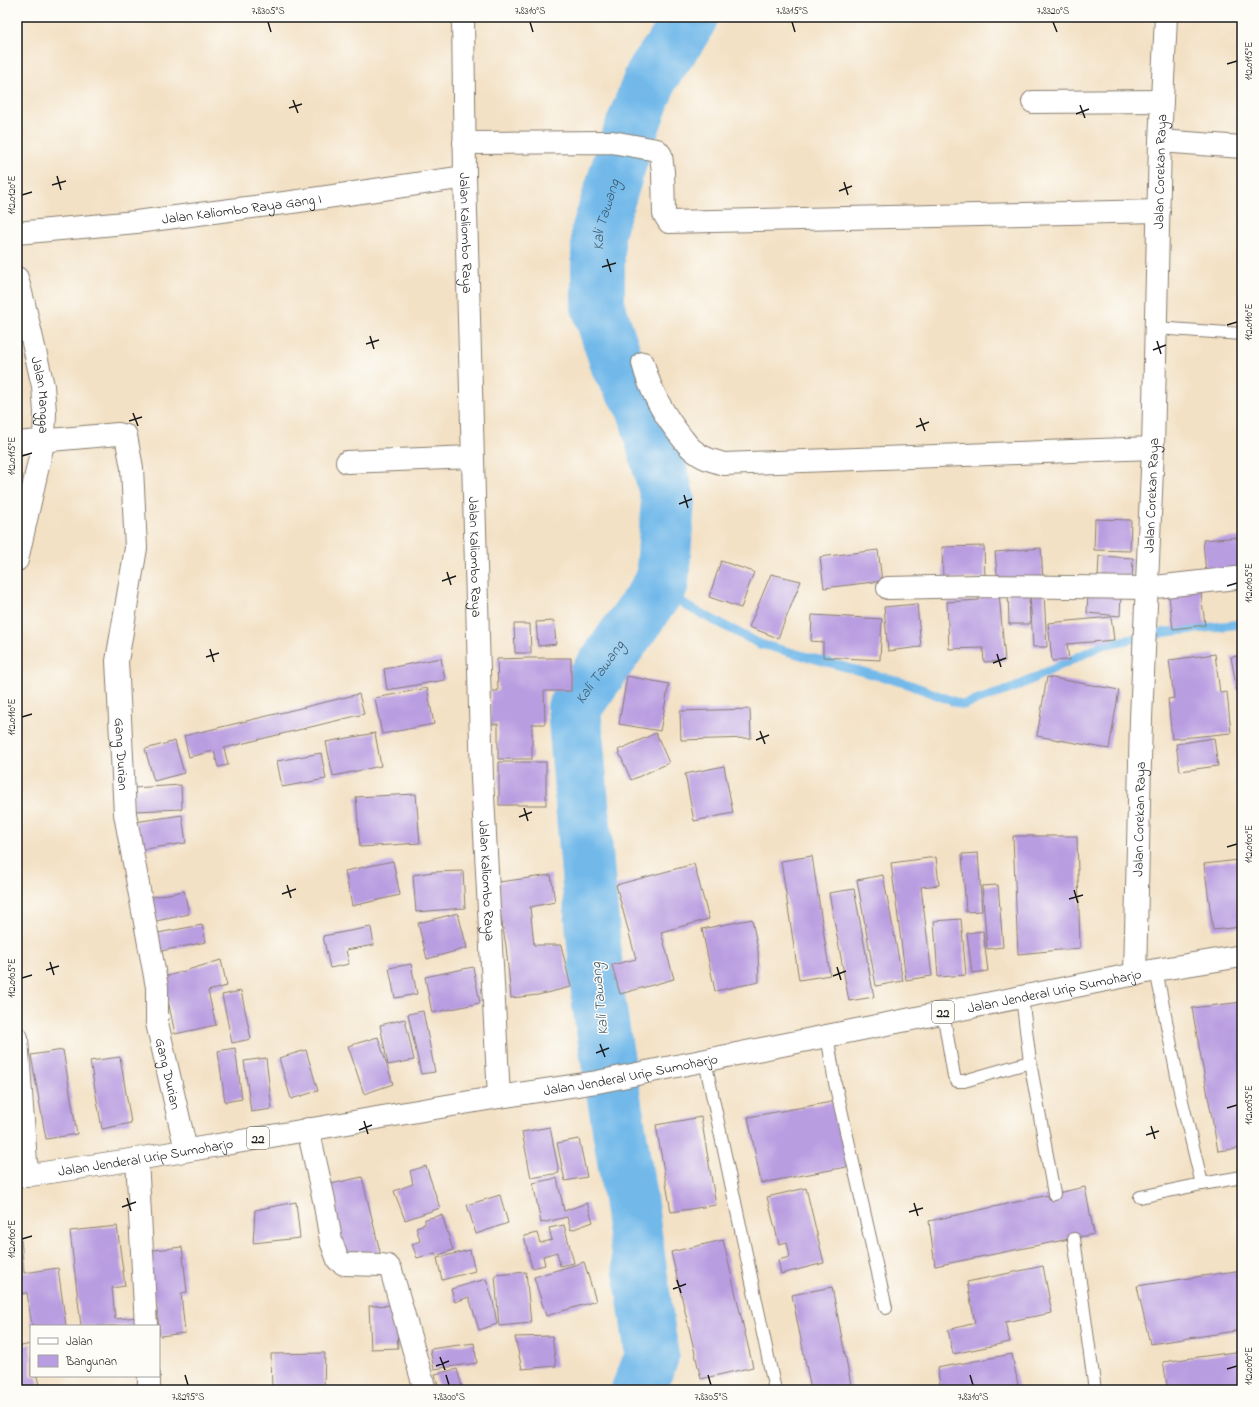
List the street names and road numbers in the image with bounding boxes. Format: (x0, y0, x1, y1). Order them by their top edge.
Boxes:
street label: Jalan Corekan Raya (1149, 113, 1174, 229)
street label: Jalan Kaliombo Raya (453, 172, 477, 294)
street label: Jalan Kaliombo Raya Gang I (161, 189, 323, 231)
street label: Jalan Mangga (25, 355, 54, 434)
street label: Jalan Corekan Raya (1139, 438, 1166, 553)
street label: Jalan Kaliombo Raya (462, 496, 486, 618)
street label: Gang Durian (108, 717, 133, 791)
street label: Jalan Corekan Raya (1128, 761, 1153, 877)
street label: Jalan Kaliombo Raya (472, 820, 500, 942)
street label: Jalan Jenderal Urip Sumoharjo (966, 964, 1143, 1020)
road number: 22 (932, 1001, 954, 1023)
street label: Gang Durian (149, 1036, 185, 1112)
street label: Jalan Jenderal Urip Sumoharjo (542, 1049, 720, 1102)
road number: 22 (247, 1127, 269, 1149)
street label: Jalan Jenderal Urip Sumoharjo (57, 1134, 235, 1183)

